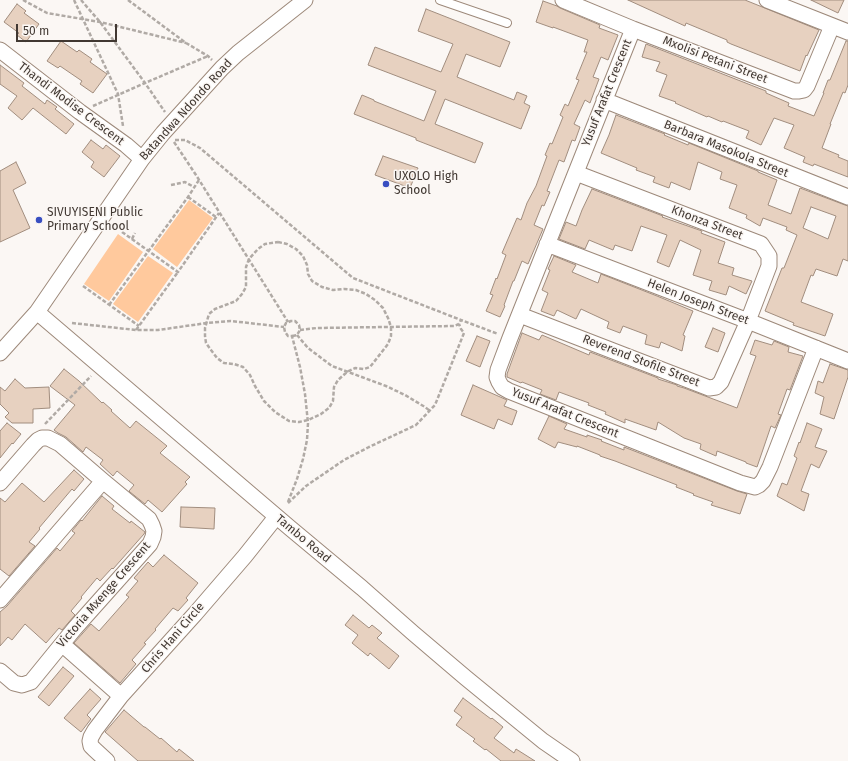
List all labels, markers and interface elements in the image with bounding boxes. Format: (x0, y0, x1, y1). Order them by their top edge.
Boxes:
scale bar (18, 16, 119, 42)
text: 50 m (23, 24, 49, 38)
street label: Mxolisi Petani Street (661, 33, 769, 87)
street label: Yusuf Arafat Crescent (579, 37, 635, 149)
street label: Batandwa Ndondo Road (137, 56, 235, 164)
street label: Thandi Modise Crescent (15, 59, 127, 149)
street label: Barbara Masokola Street (662, 117, 790, 181)
place label: UXOLO High School (394, 170, 458, 198)
marker: UXOLO High School (381, 179, 391, 189)
street label: Khonza Street (669, 203, 745, 243)
place label: SIVUYISENI Public Primary School (47, 206, 143, 234)
marker: SIVUYISENI Public Primary School (34, 215, 44, 225)
street label: Helen Joseph Street (645, 276, 751, 328)
street label: Reverend Stofile Street (580, 332, 702, 390)
street label: Yusuf Arafat Crescent (509, 385, 621, 441)
street label: Tambo Road (273, 512, 333, 566)
street label: Victoria Mxenge Crescent (54, 539, 154, 651)
street label: Chris Hani Circle (138, 600, 208, 676)

